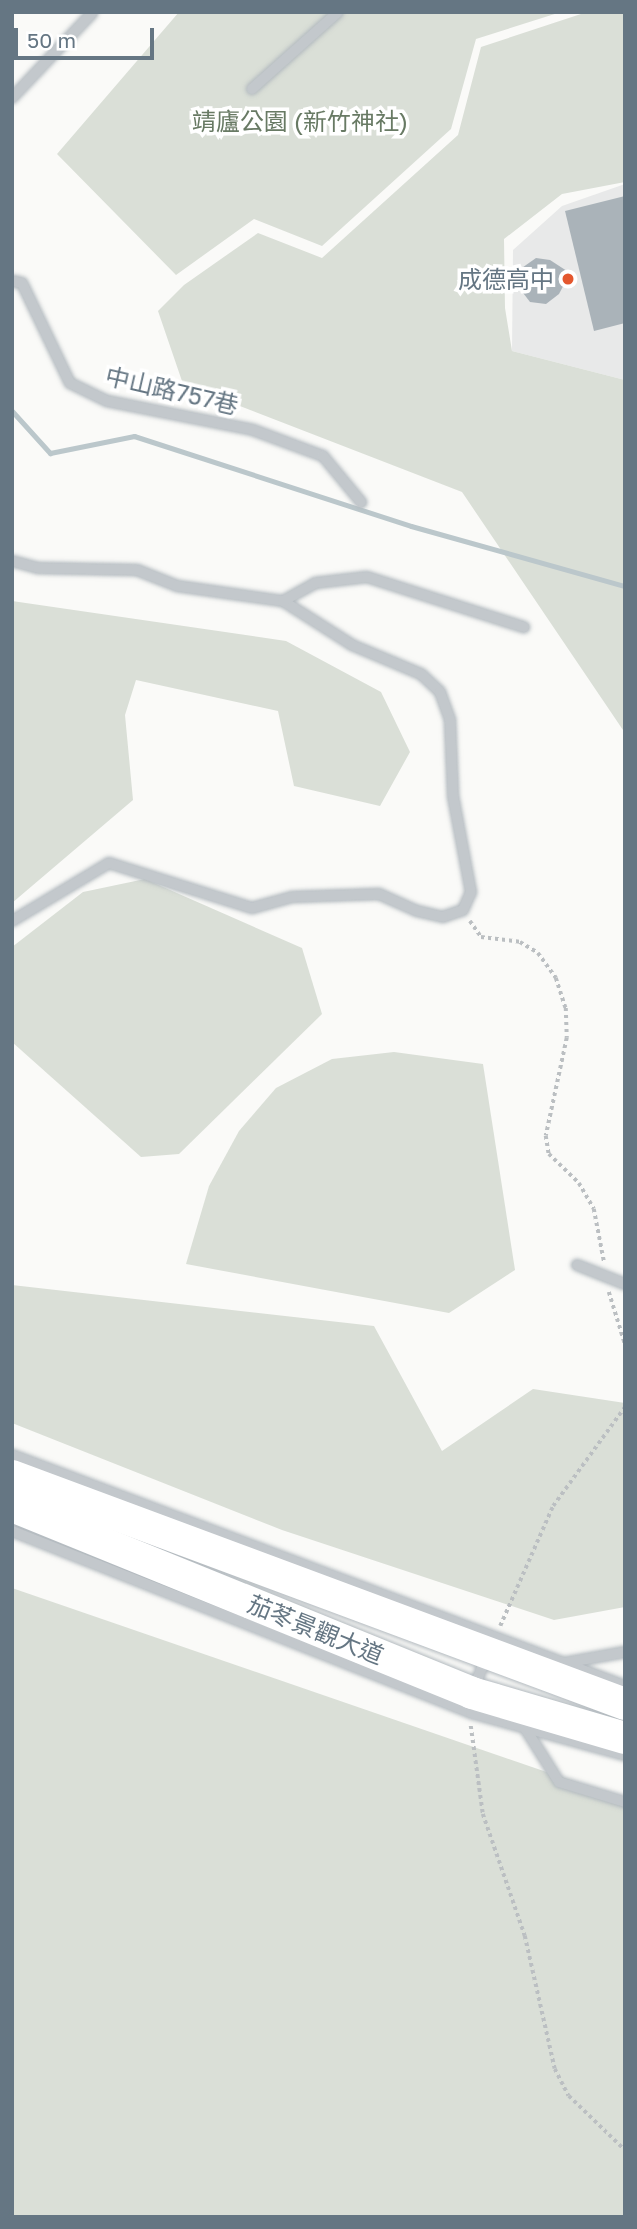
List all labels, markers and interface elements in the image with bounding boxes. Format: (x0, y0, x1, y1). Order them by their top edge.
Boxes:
scale bar (18, 14, 158, 58)
text: 50 m (27, 27, 76, 53)
park label: 靖廬公園 (新竹神社) (192, 107, 408, 135)
place label: 成德高中 (458, 265, 554, 293)
marker: 成德高中 (560, 271, 576, 287)
street label: 中山路757巷 (103, 361, 241, 419)
street label: 茄苳景觀大道 (244, 1589, 388, 1669)

